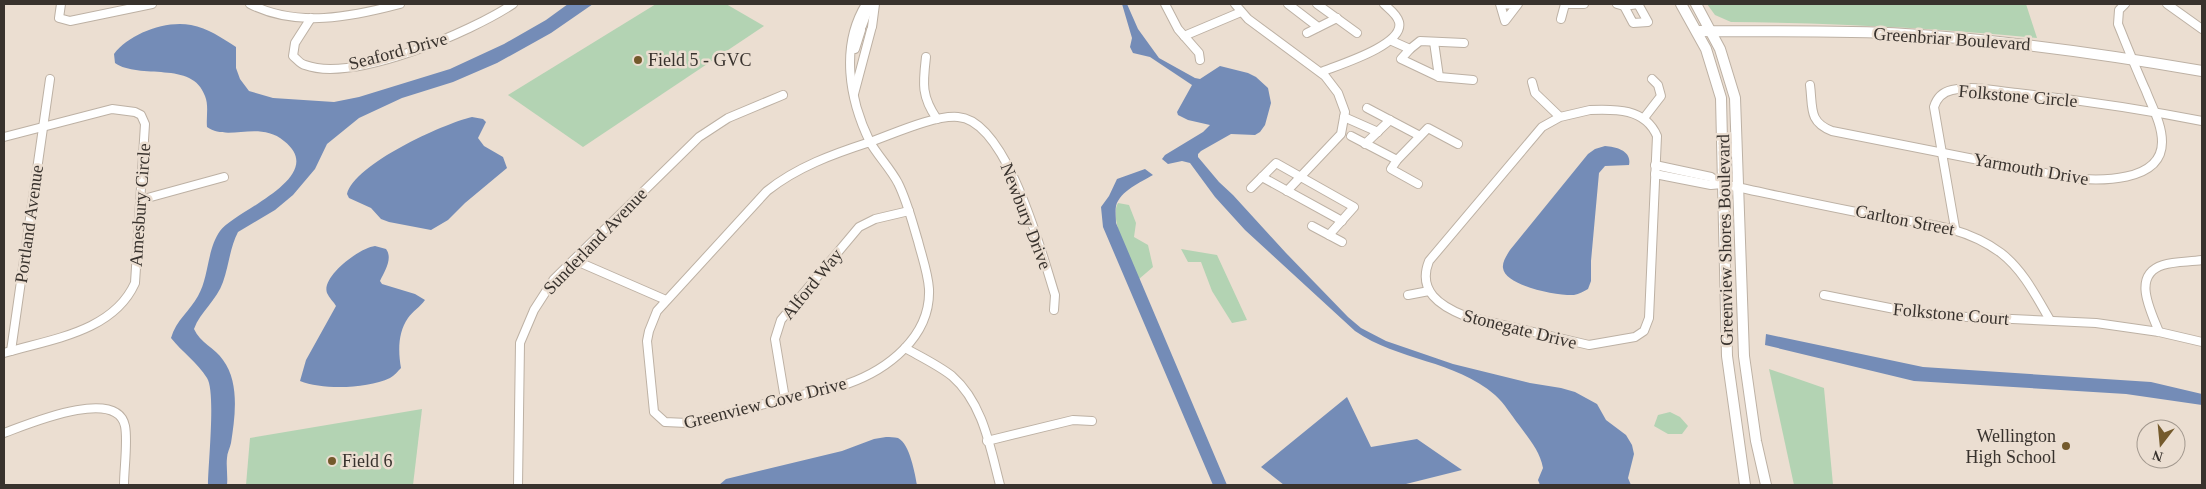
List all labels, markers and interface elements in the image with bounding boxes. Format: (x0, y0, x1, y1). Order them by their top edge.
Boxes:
street label: Greenbriar Boulevard (1873, 24, 2031, 54)
street label: Seaford Drive (346, 28, 450, 74)
place label: Field 5 - GVC (648, 50, 752, 70)
marker: Field 5 - GVC (632, 54, 644, 66)
street label: Folkstone Circle (1958, 81, 2078, 111)
street label: Greenview Shores Boulevard (1713, 134, 1737, 346)
street label: Amesbury Circle (126, 143, 154, 267)
street label: Yarmouth Drive (1972, 149, 2090, 189)
street label: Newbury Drive (997, 160, 1055, 272)
street label: Portland Avenue (11, 164, 47, 284)
street label: Sunderland Avenue (539, 184, 651, 298)
street label: Carlton Street (1854, 201, 1956, 239)
street label: Alford Way (778, 245, 846, 323)
street label: Folkstone Court (1892, 299, 2010, 329)
street label: Stonegate Drive (1461, 305, 1579, 353)
street label: Greenview Cove Drive (682, 373, 848, 433)
north arrow (2136, 419, 2186, 469)
place label: Wellington High School (1965, 426, 2056, 467)
marker: Wellington High School (2060, 440, 2072, 452)
text: N (2151, 447, 2164, 465)
place label: Field 6 (342, 451, 393, 471)
marker: Field 6 (326, 455, 338, 467)

